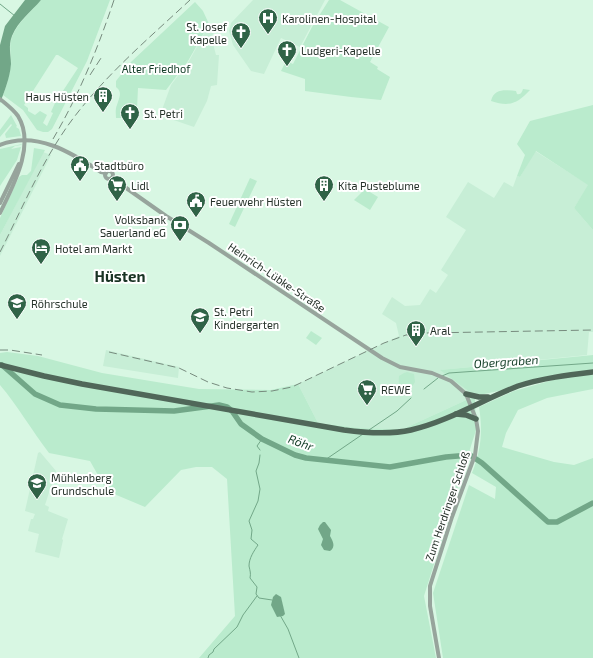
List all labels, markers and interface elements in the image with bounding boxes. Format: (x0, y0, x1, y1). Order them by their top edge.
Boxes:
hospital icon: Karolinen-Hospital (257, 7, 279, 35)
place label: Karolinen-Hospital (282, 12, 377, 25)
place label: St. Josef Kapelle (186, 20, 228, 46)
church icon: St. Josef Kapelle (230, 21, 252, 49)
church icon: Ludgeri-Kapelle (276, 39, 298, 67)
place label: Ludgeri-Kapelle (301, 44, 381, 57)
park label: Alter Friedhof (122, 62, 191, 75)
building icon: Haus Hüsten (92, 85, 114, 113)
place label: Haus Hüsten (26, 90, 89, 103)
church icon: St. Petri (119, 102, 141, 130)
place label: St. Petri (144, 107, 183, 120)
public building icon: Stadtbüro (69, 154, 91, 182)
place label: Stadtbüro (94, 159, 144, 172)
supermarket icon: Lidl (106, 174, 128, 202)
building icon: Kita Pusteblume (313, 174, 335, 202)
place label: Lidl (131, 179, 150, 192)
place label: Kita Pusteblume (338, 179, 420, 192)
public building icon: Feuerwehr Hüsten (185, 190, 207, 218)
place label: Feuerwehr Hüsten (210, 195, 302, 208)
place label: Volksbank Sauerland eG (100, 213, 166, 239)
bank icon: Volksbank Sauerland eG (169, 214, 191, 242)
hotel icon: Hotel am Markt (30, 237, 52, 265)
street label: Heinrich-Lübke-Straße (226, 240, 328, 314)
place label: Hotel am Markt (55, 242, 132, 255)
district label: Hüsten (95, 267, 145, 285)
school or university icon: Röhrschule (6, 292, 28, 320)
place label: Röhrschule (31, 297, 88, 310)
place label: St. Petri Kindergarten (214, 305, 279, 331)
school or university icon: St. Petri Kindergarten (189, 306, 211, 334)
building icon: Aral (405, 319, 427, 347)
place label: Aral (430, 324, 451, 337)
water label: Obergraben (473, 352, 539, 370)
supermarket icon: REWE (356, 378, 378, 406)
place label: REWE (381, 383, 411, 396)
water label: Röhr (286, 431, 316, 453)
street label: Zum Herdringer Schloß (422, 449, 472, 563)
place label: Mühlenberg Grundschule (51, 471, 114, 497)
school or university icon: Mühlenberg Grundschule (26, 472, 48, 500)

